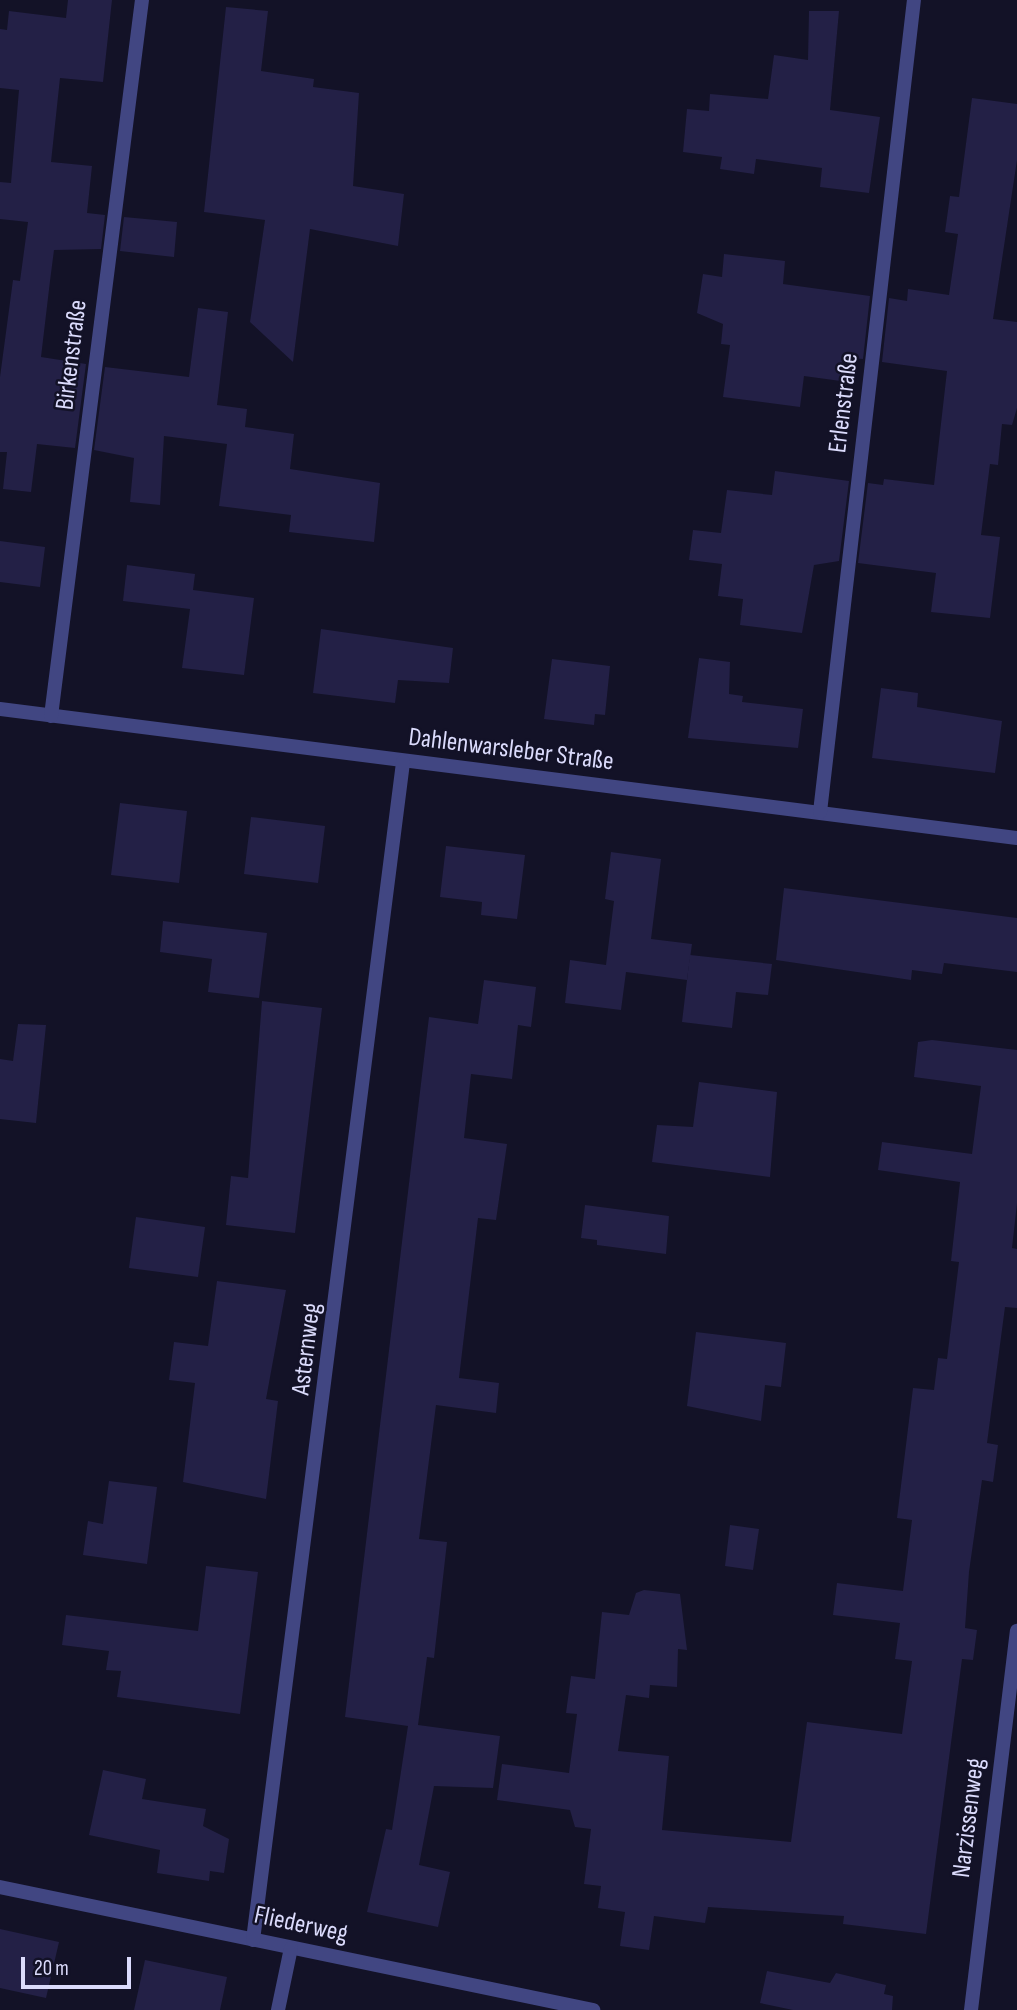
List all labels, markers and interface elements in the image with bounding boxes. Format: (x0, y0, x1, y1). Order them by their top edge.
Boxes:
street label: Birkenstraße (50, 298, 94, 412)
street label: Erlenstraße (822, 351, 866, 455)
street label: Dahlenwarsleber Straße (407, 722, 615, 778)
street label: Asternweg (286, 1301, 328, 1397)
street label: Narzissenweg (946, 1756, 992, 1880)
street label: Fliederweg (251, 1900, 351, 1950)
scale bar (24, 1944, 135, 1988)
text: 20 m (34, 1956, 69, 1981)

